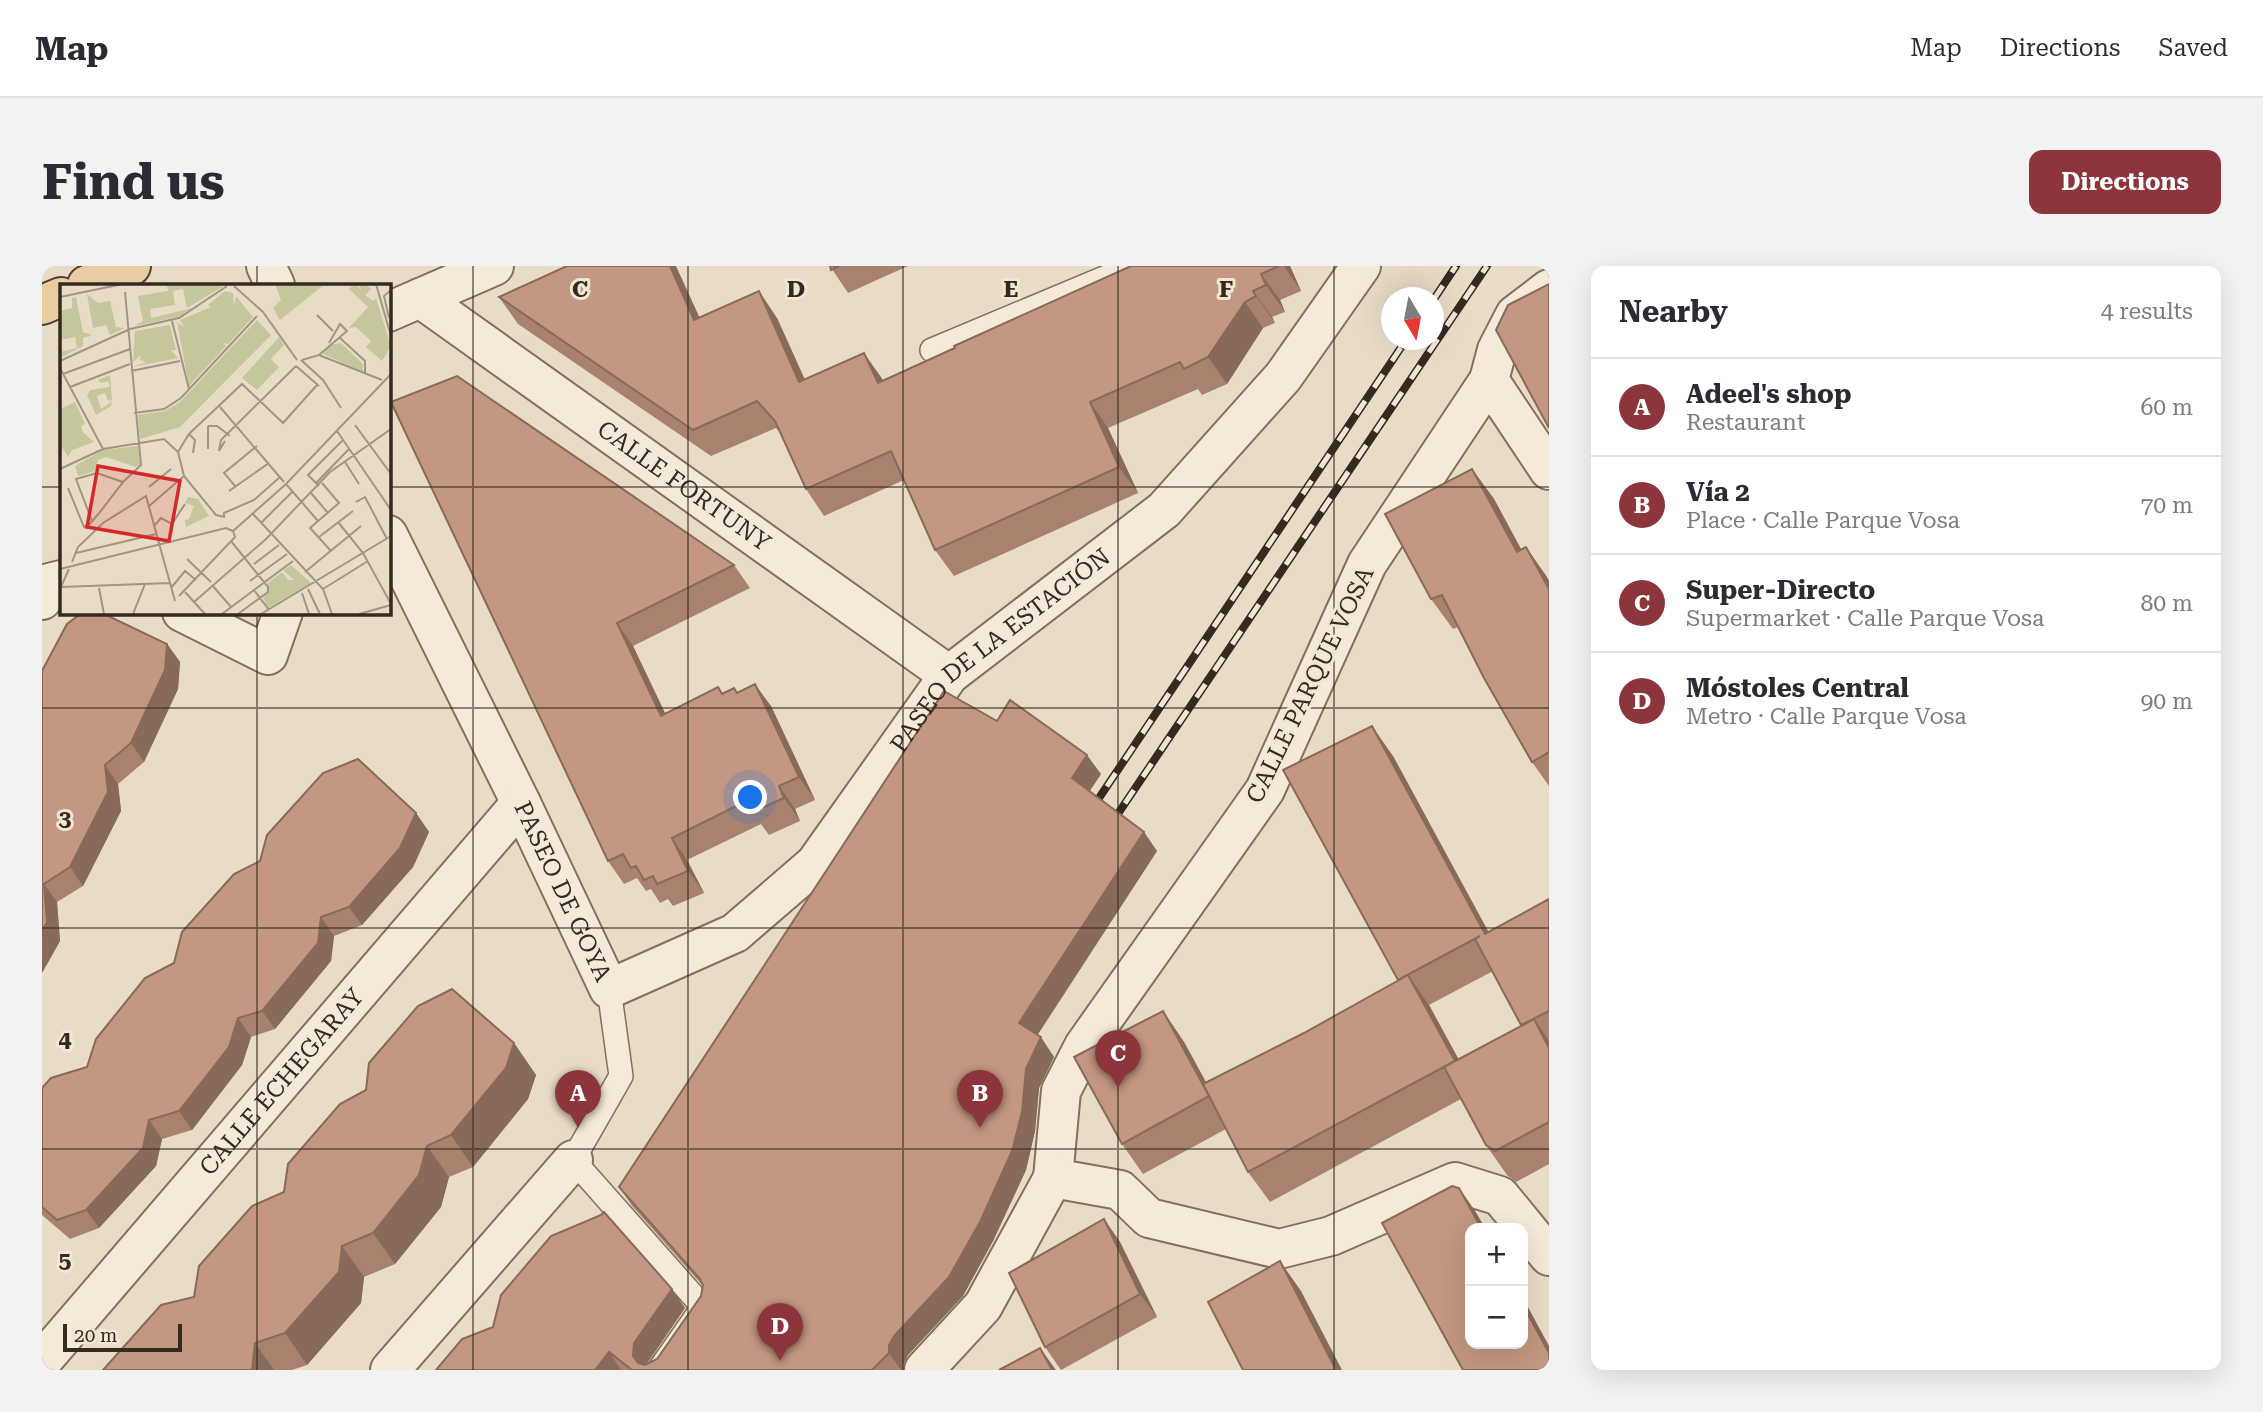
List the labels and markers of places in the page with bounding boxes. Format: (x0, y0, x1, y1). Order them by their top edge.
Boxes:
pin: C (1095, 1030, 1141, 1088)
pin: A (555, 1070, 601, 1128)
pin: B (957, 1070, 1003, 1128)
pin: D (757, 1303, 803, 1361)

